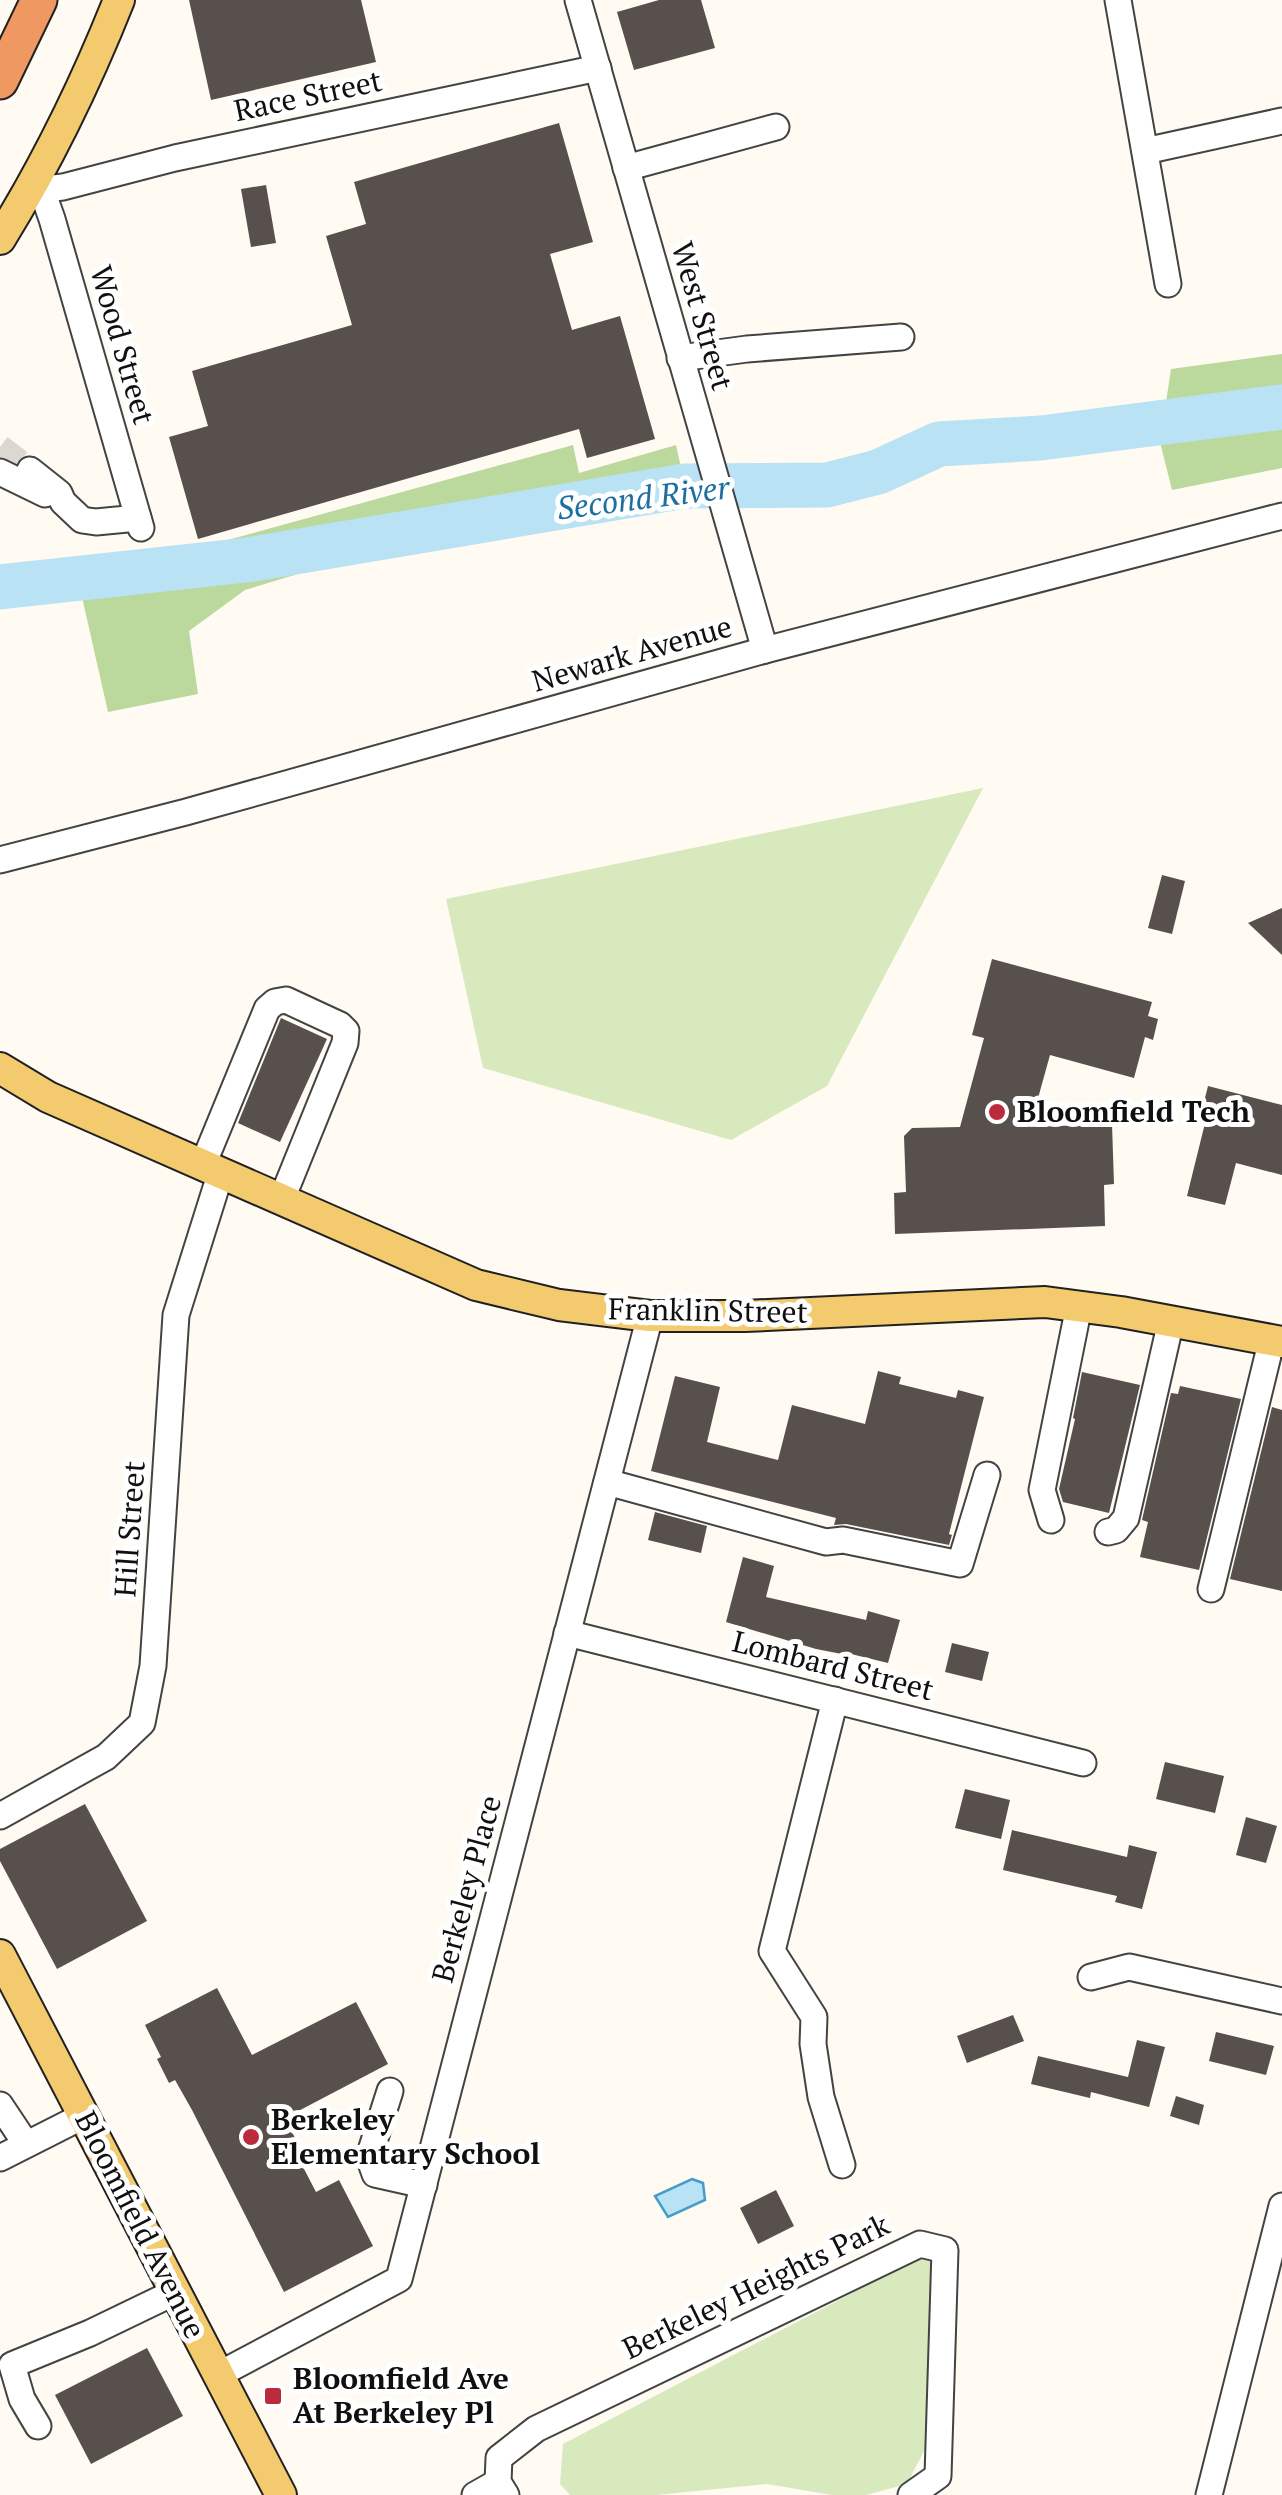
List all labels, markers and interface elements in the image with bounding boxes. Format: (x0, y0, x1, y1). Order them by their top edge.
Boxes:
street label: Race Street (230, 60, 385, 130)
street label: West Street (663, 237, 743, 395)
street label: Wood Street (81, 261, 165, 429)
water label: Second River (554, 465, 733, 528)
street label: Newark Avenue (527, 605, 736, 701)
place label: Bloomfield Tech (1017, 1091, 1250, 1131)
marker: Bloomfield Tech (986, 1101, 1008, 1123)
street label: Franklin Street (608, 1288, 808, 1332)
street label: Hill Street (104, 1460, 154, 1598)
street label: Lombard Street (728, 1621, 938, 1709)
street label: Berkeley Place (422, 1791, 510, 1987)
place label: Berkeley Elementary School (271, 2099, 540, 2173)
street label: Bloomfield Avenue (66, 2104, 216, 2345)
marker: Berkeley Elementary School (240, 2126, 262, 2148)
street label: Berkeley Heights Park (616, 2204, 896, 2368)
place label: Bloomfield Ave At Berkeley Pl (293, 2358, 509, 2432)
marker: Bloomfield Ave At Berkeley Pl (262, 2385, 284, 2407)

